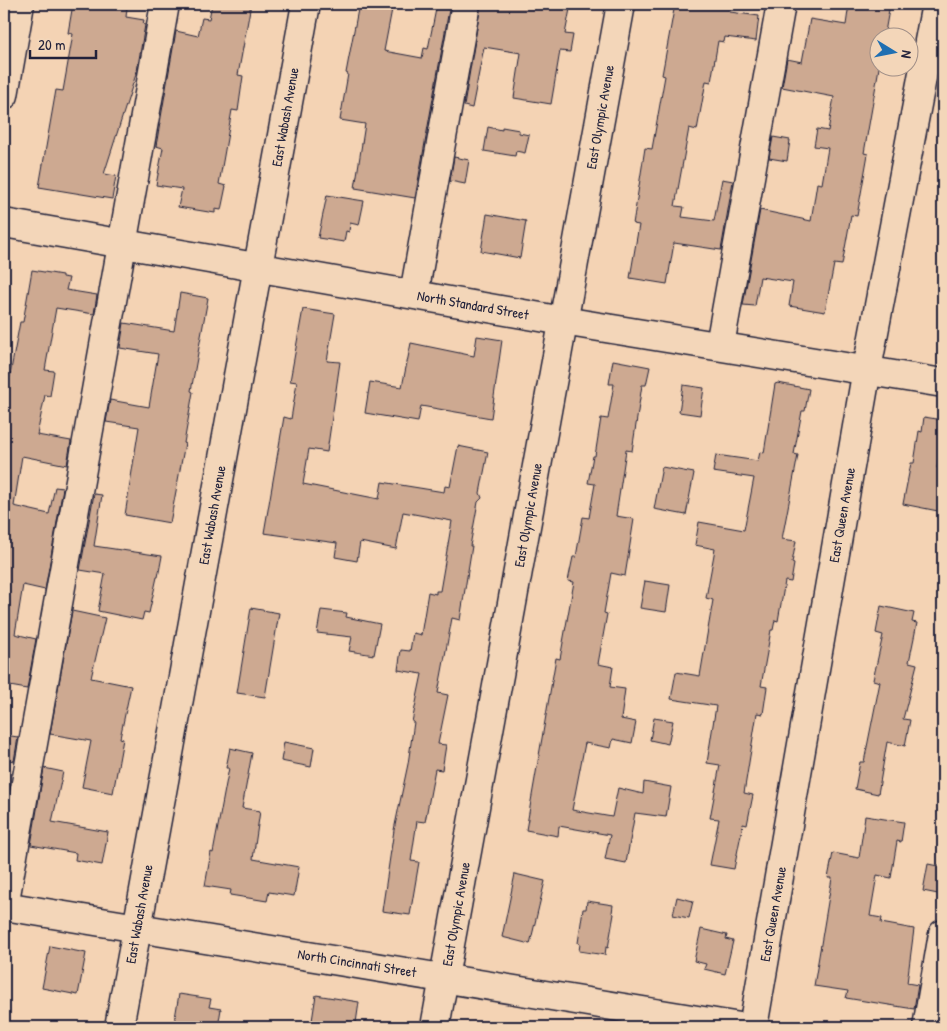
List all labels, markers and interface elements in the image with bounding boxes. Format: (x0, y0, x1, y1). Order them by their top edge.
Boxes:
scale bar (30, 28, 96, 60)
north arrow (870, 28, 920, 78)
text: 20 m (38, 34, 65, 55)
text: N (897, 49, 917, 60)
street label: East Olympic Avenue (581, 63, 619, 171)
street label: East Wabash Avenue (266, 65, 303, 168)
street label: North Standard Street (416, 285, 531, 324)
street label: East Olympic Avenue (509, 461, 547, 569)
street label: East Wabash Avenue (193, 463, 230, 566)
street label: East Queen Avenue (824, 466, 859, 564)
street label: East Olympic Avenue (437, 860, 475, 968)
street label: East Wabash Avenue (120, 862, 157, 965)
street label: East Queen Avenue (755, 865, 790, 963)
street label: North Cincinnati Street (296, 944, 418, 981)

